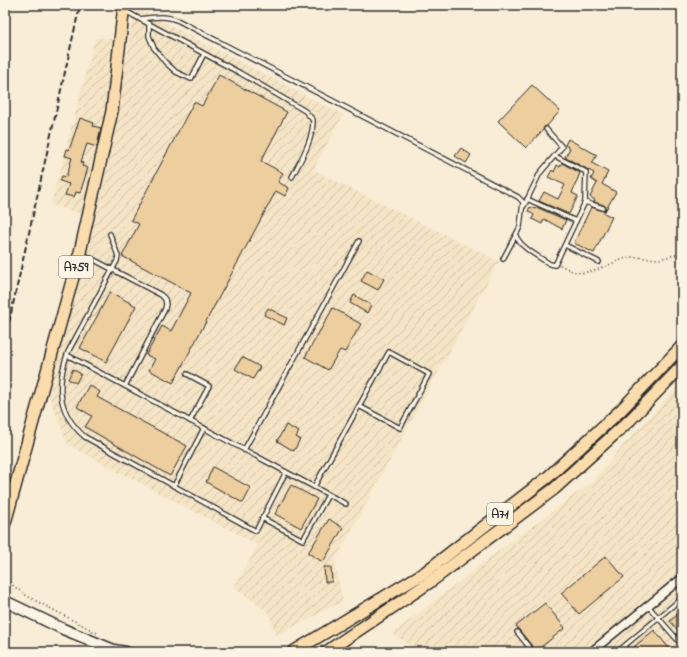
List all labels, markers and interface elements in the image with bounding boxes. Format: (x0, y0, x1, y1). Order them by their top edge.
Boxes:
road number: A759 (59, 256, 93, 278)
road number: A71 (487, 503, 513, 525)

